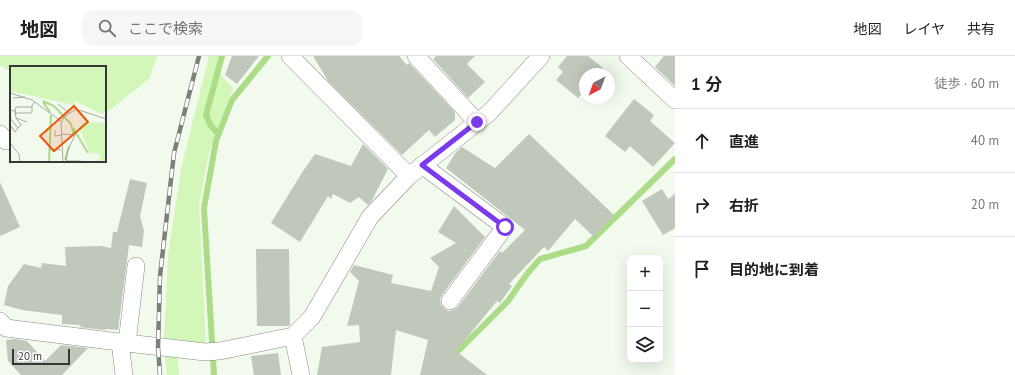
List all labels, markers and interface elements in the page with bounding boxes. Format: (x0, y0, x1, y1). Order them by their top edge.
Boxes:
search box (82, 10, 362, 46)
text: 地図 (20, 17, 58, 41)
icon: search (96, 17, 118, 39)
text: ここで検索 (128, 19, 203, 38)
text: 地図 (853, 20, 881, 38)
text: レイヤ (903, 20, 945, 38)
text: 共有 (967, 20, 995, 38)
inset map (10, 66, 106, 162)
north arrow (579, 68, 615, 104)
text: 1 分 (691, 73, 722, 95)
text: 徒歩 · 60 m (934, 75, 999, 92)
route end (468, 113, 486, 131)
icon: ahead (691, 130, 713, 152)
text: 直進 (729, 132, 759, 151)
text: 40 m (971, 132, 999, 149)
icon: right (691, 194, 713, 216)
text: 右折 (729, 196, 759, 215)
text: 20 m (971, 196, 999, 213)
route start (496, 218, 514, 236)
map controls (627, 255, 663, 363)
button: + (627, 255, 663, 291)
icon: arrive (691, 258, 713, 280)
text: 目的地に到着 (729, 260, 819, 279)
button: − (627, 291, 663, 327)
button: layers (627, 327, 663, 363)
scale bar (12, 347, 70, 366)
text: 20 m (18, 349, 42, 363)

